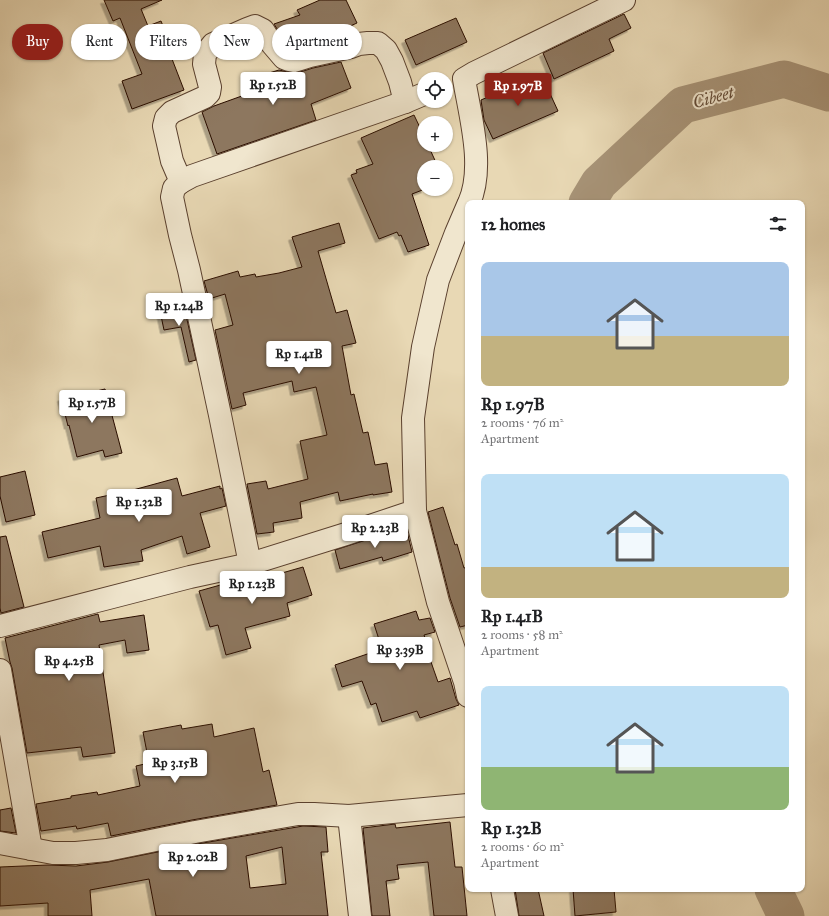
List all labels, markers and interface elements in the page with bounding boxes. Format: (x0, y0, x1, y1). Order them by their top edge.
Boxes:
chip: Buy (12, 24, 63, 60)
chip: Rent (71, 24, 127, 60)
chip: Filters (135, 24, 201, 60)
chip: New (209, 24, 264, 60)
chip: Apartment (272, 24, 362, 60)
pin: Rp 1.52B (232, 72, 314, 106)
map controls (417, 72, 453, 196)
button: locate (417, 72, 453, 108)
pin: Rp 1.97B (477, 73, 559, 107)
text: Rp 1.52B (249, 77, 297, 93)
text: Rp 1.97B (494, 78, 542, 94)
water label: Cibeet (690, 82, 738, 113)
button: + (417, 116, 453, 152)
button: − (417, 160, 453, 196)
icon: filters (767, 213, 789, 235)
text: 12 homes (481, 214, 545, 235)
icon: home (599, 288, 671, 360)
pin: Rp 1.24B (138, 293, 220, 327)
text: Rp 1.24B (155, 298, 203, 314)
pin: Rp 1.41B (258, 341, 340, 375)
text: Rp 1.41B (275, 346, 323, 362)
pin: Rp 1.57B (51, 390, 133, 424)
text: Rp 1.97B (481, 394, 545, 415)
text: Rp 1.57B (68, 395, 116, 411)
text: 2 rooms · 76 m² (481, 415, 563, 431)
text: Apartment (481, 431, 539, 447)
pin: Rp 1.32B (98, 489, 180, 523)
text: Rp 1.32B (116, 494, 162, 510)
icon: home (599, 500, 671, 572)
pin: Rp 2.23B (334, 515, 416, 549)
text: Rp 2.23B (351, 520, 399, 536)
pin: Rp 1.23B (211, 571, 293, 605)
text: Rp 1.23B (229, 576, 275, 592)
text: Rp 1.41B (481, 606, 543, 627)
text: 2 rooms · 58 m² (481, 627, 563, 643)
pin: Rp 3.39B (359, 637, 441, 671)
text: Rp 3.39B (376, 642, 424, 658)
text: Apartment (481, 643, 539, 659)
pin: Rp 4.25B (28, 648, 110, 682)
text: Rp 4.25B (44, 653, 94, 669)
icon: home (599, 712, 671, 784)
pin: Rp 3.15B (134, 750, 216, 784)
text: Rp 3.15B (152, 755, 198, 771)
text: Rp 1.32B (481, 818, 542, 839)
text: 2 rooms · 60 m² (481, 839, 564, 855)
pin: Rp 2.02B (152, 844, 234, 878)
text: Rp 2.02B (168, 849, 218, 865)
text: Apartment (481, 855, 539, 871)

